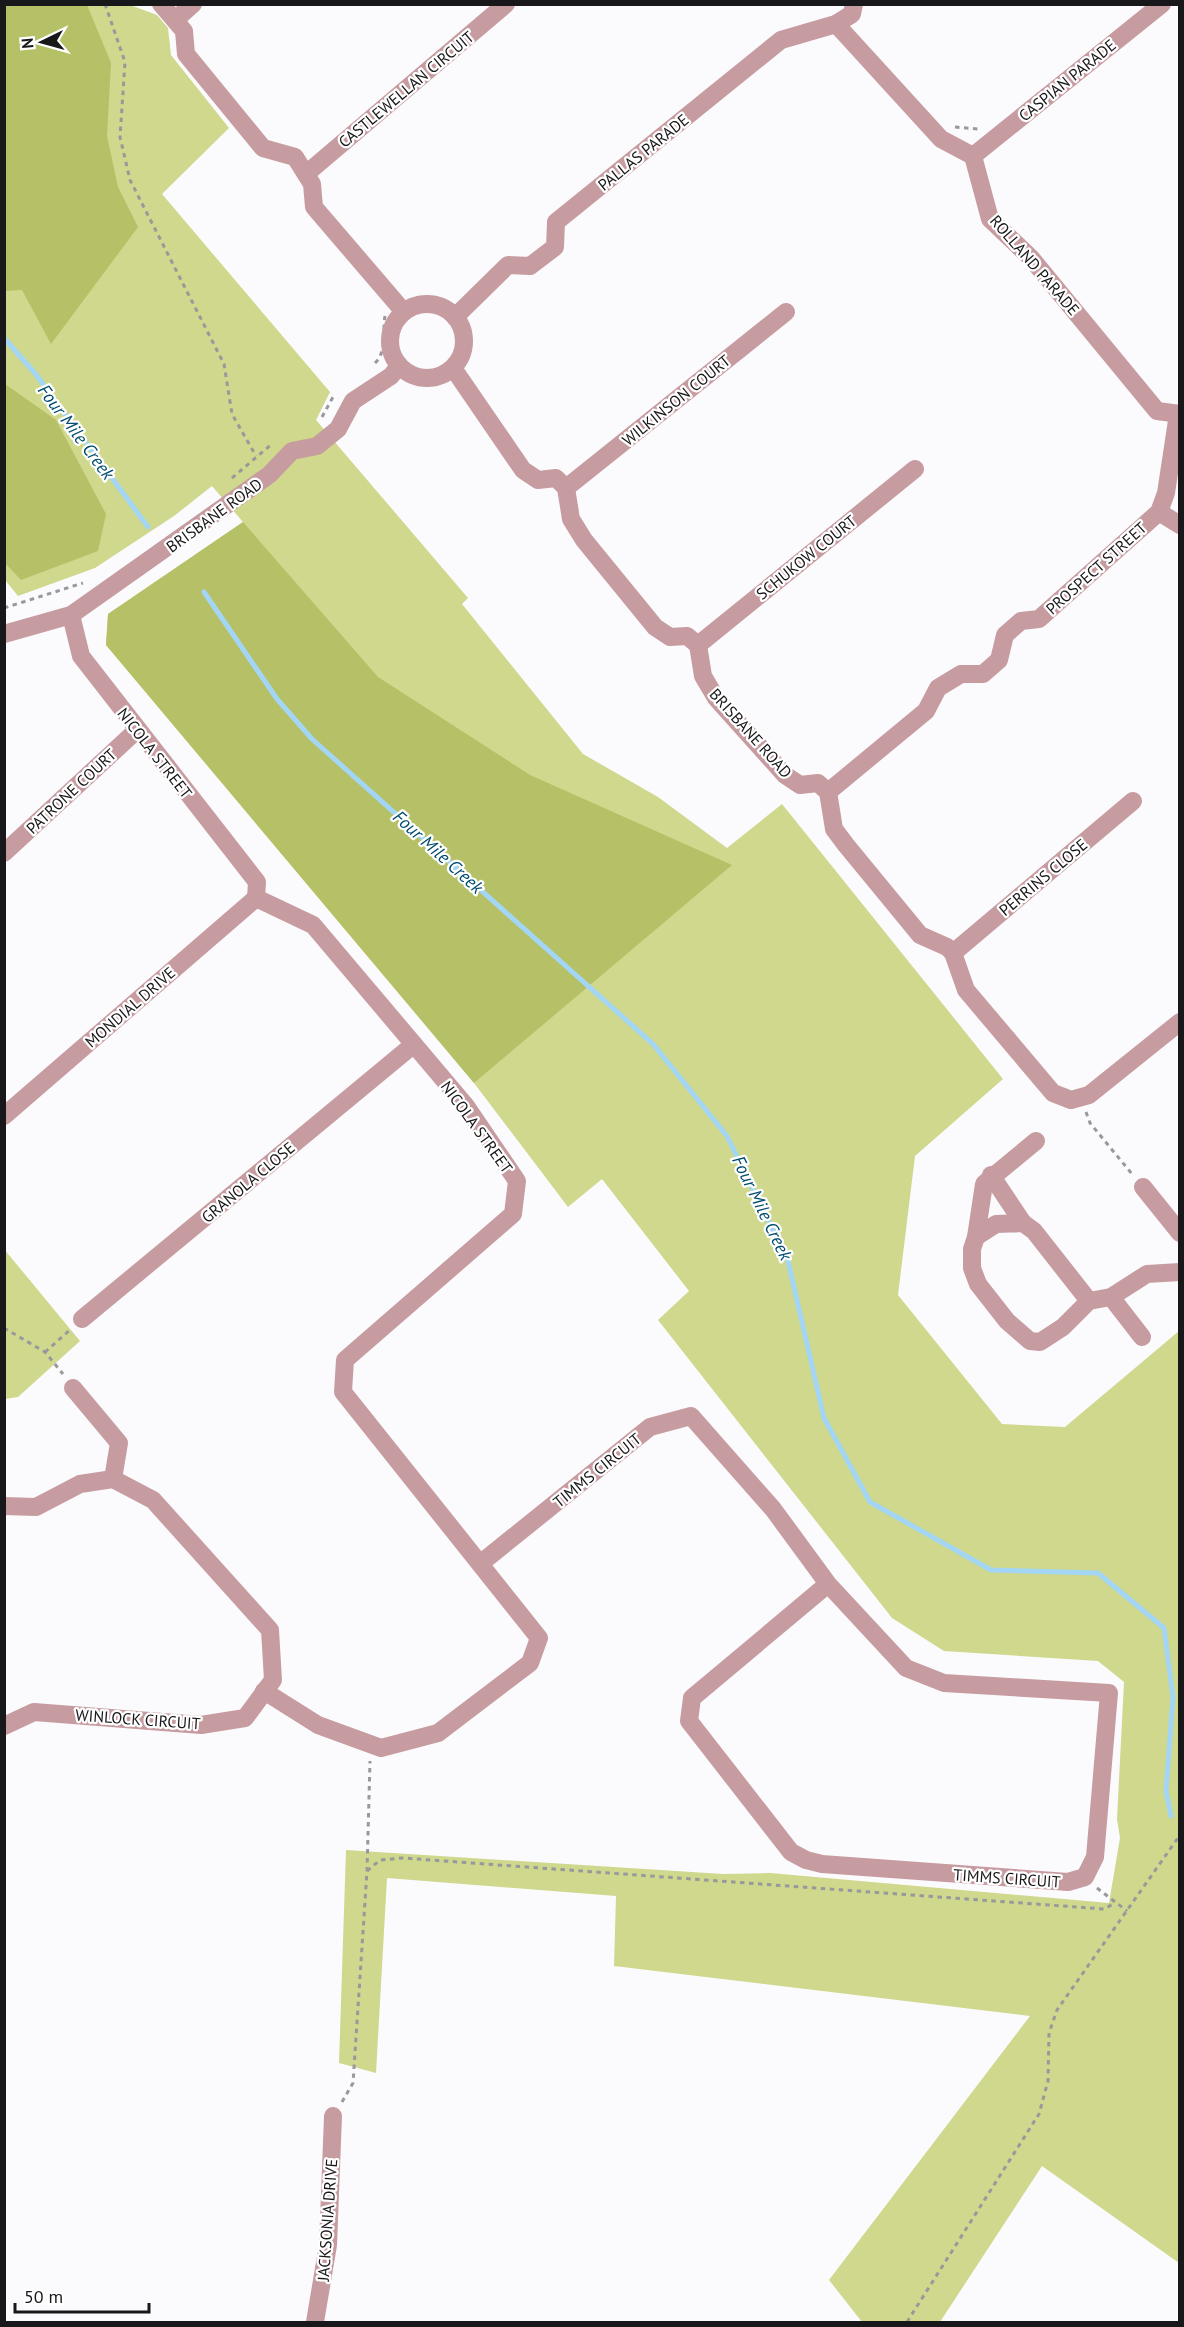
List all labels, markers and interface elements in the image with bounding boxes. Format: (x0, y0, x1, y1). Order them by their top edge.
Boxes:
north arrow (12, 12, 72, 72)
street label: CASTLEWELLAN CIRCUIT (334, 26, 478, 152)
street label: CASPIAN PARADE (1014, 35, 1120, 125)
text: N (17, 37, 37, 49)
street label: PALLAS PARADE (594, 109, 692, 195)
street label: ROLLAND PARADE (986, 211, 1084, 319)
street label: WILKINSON COURT (618, 350, 734, 450)
water label: Four Mile Creek (33, 379, 120, 485)
street label: BRISBANE ROAD (162, 474, 266, 556)
street label: SCHUKOW COURT (752, 510, 860, 603)
street label: PROSPECT STREET (1041, 517, 1151, 619)
street label: BRISBANE ROAD (706, 684, 796, 782)
street label: NICOLA STREET (113, 704, 197, 802)
street label: PATRONE COURT (22, 744, 120, 838)
water label: Four Mile Creek (388, 805, 489, 899)
street label: PERRINS CLOSE (995, 834, 1091, 920)
street label: MONDIAL DRIVE (81, 962, 179, 1052)
street label: NICOLA STREET (437, 1077, 517, 1177)
street label: GRANOLA CLOSE (197, 1137, 299, 1227)
water label: Four Mile Creek (727, 1152, 798, 1265)
street label: TIMMS CIRCUIT (549, 1428, 645, 1512)
street label: WINLOCK CIRCUIT (75, 1705, 201, 1733)
street label: TIMMS CIRCUIT (953, 1864, 1061, 1892)
street label: JACKSONIA DRIVE (313, 2158, 341, 2283)
scale bar (15, 2276, 148, 2314)
text: 50 m (24, 2285, 63, 2308)

